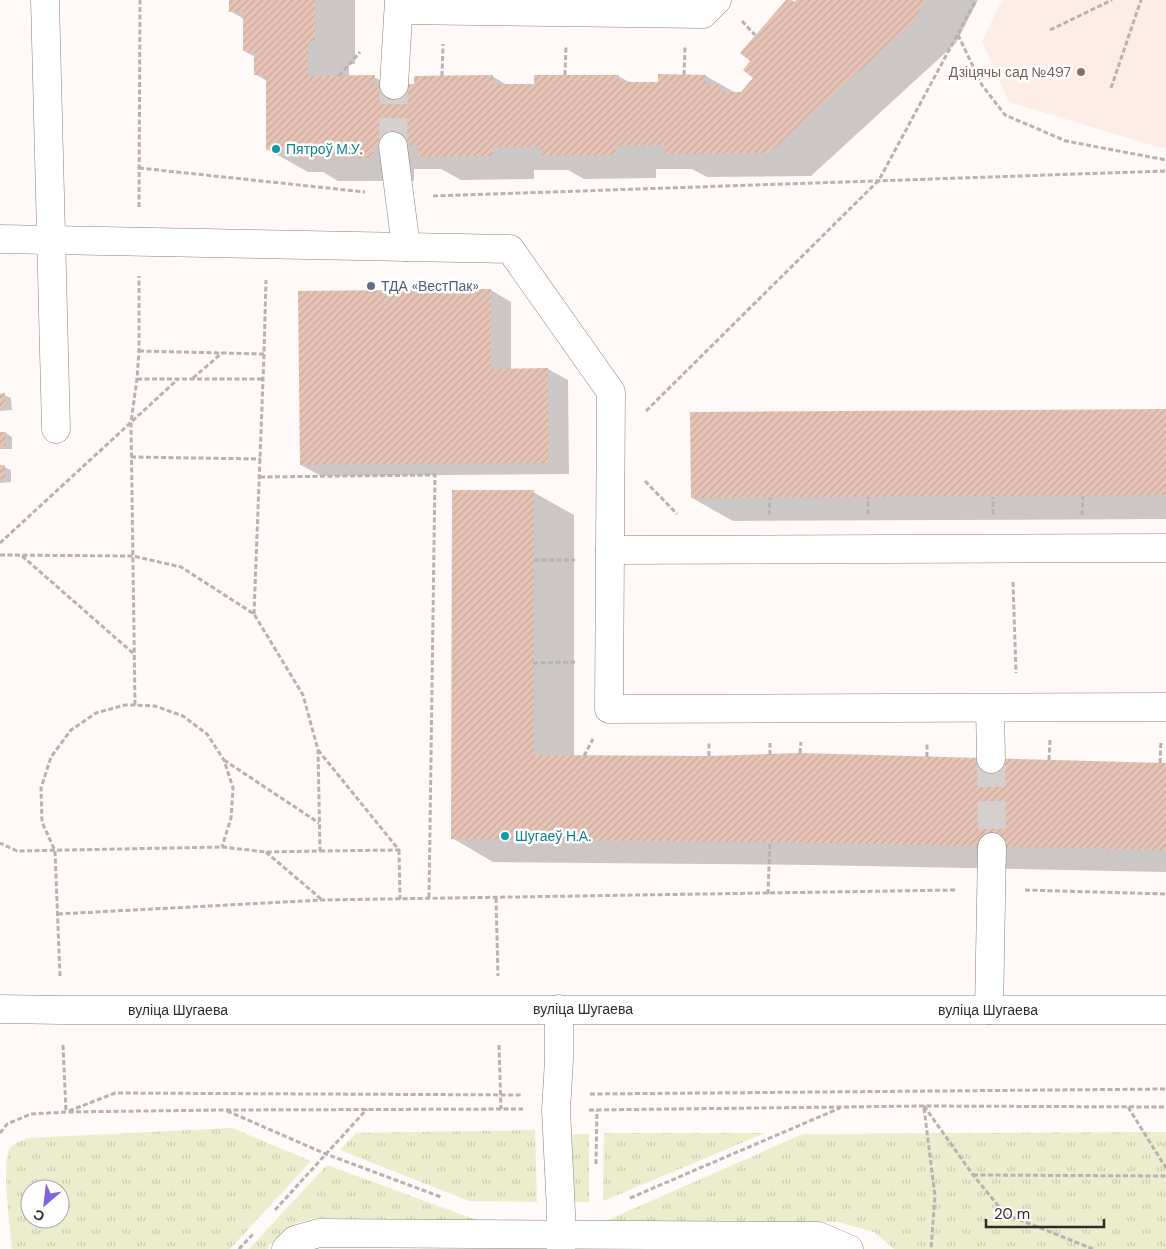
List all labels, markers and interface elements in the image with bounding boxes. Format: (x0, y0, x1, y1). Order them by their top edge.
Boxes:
place label: Дзіцячы сад №497 (949, 63, 1071, 81)
marker: Дзіцячы сад №497 (1075, 66, 1087, 78)
place label: Пятроў М.У. (286, 140, 363, 158)
marker: Пятроў М.У. (270, 143, 282, 155)
place label: ТДА «ВестПак» (381, 277, 479, 295)
marker: ТДА «ВестПак» (365, 280, 377, 292)
place label: Шугаеў Н.А. (515, 827, 591, 845)
marker: Шугаеў Н.А. (499, 830, 511, 842)
street label: вуліца Шугаева (533, 1000, 633, 1018)
street label: вуліца Шугаева (128, 1001, 228, 1019)
street label: вуліца Шугаева (938, 1001, 1038, 1019)
north arrow (20, 1179, 70, 1229)
scale bar (986, 1196, 1104, 1228)
text: 20 m (994, 1204, 1030, 1224)
text: С (30, 1205, 48, 1226)

